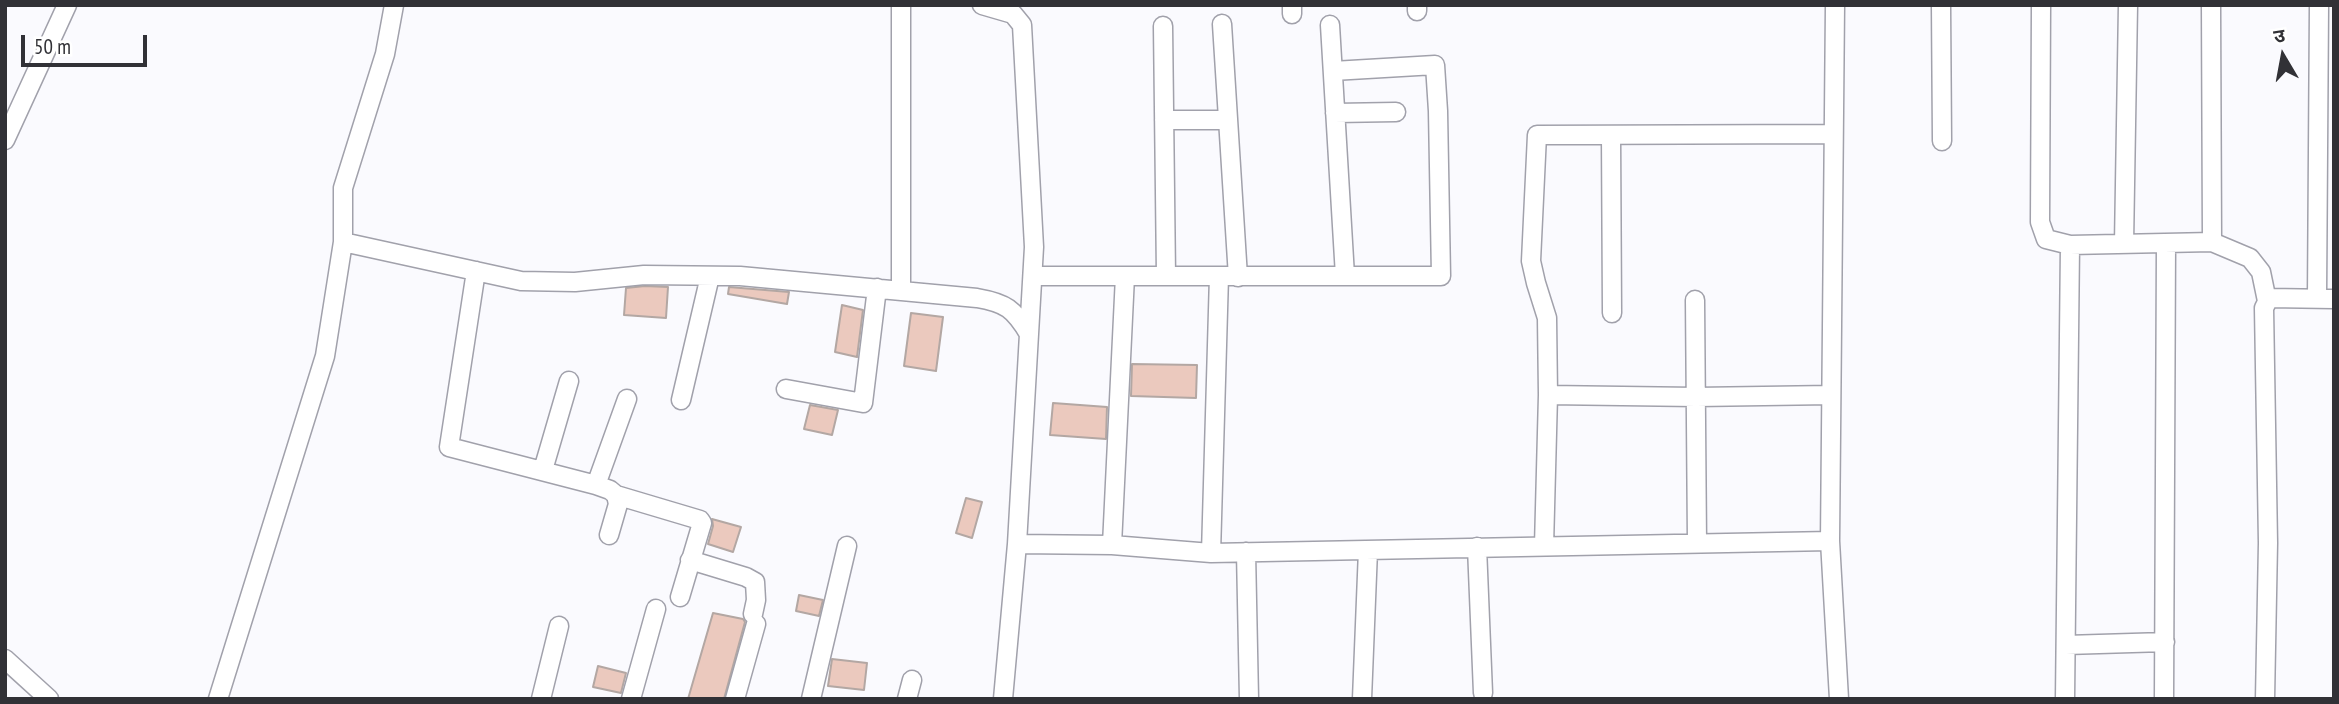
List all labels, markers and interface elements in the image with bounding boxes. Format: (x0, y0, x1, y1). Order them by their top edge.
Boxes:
scale bar (24, 21, 150, 65)
north arrow (2248, 21, 2318, 91)
text: उ (2272, 23, 2287, 48)
text: 50 m (34, 33, 71, 60)

